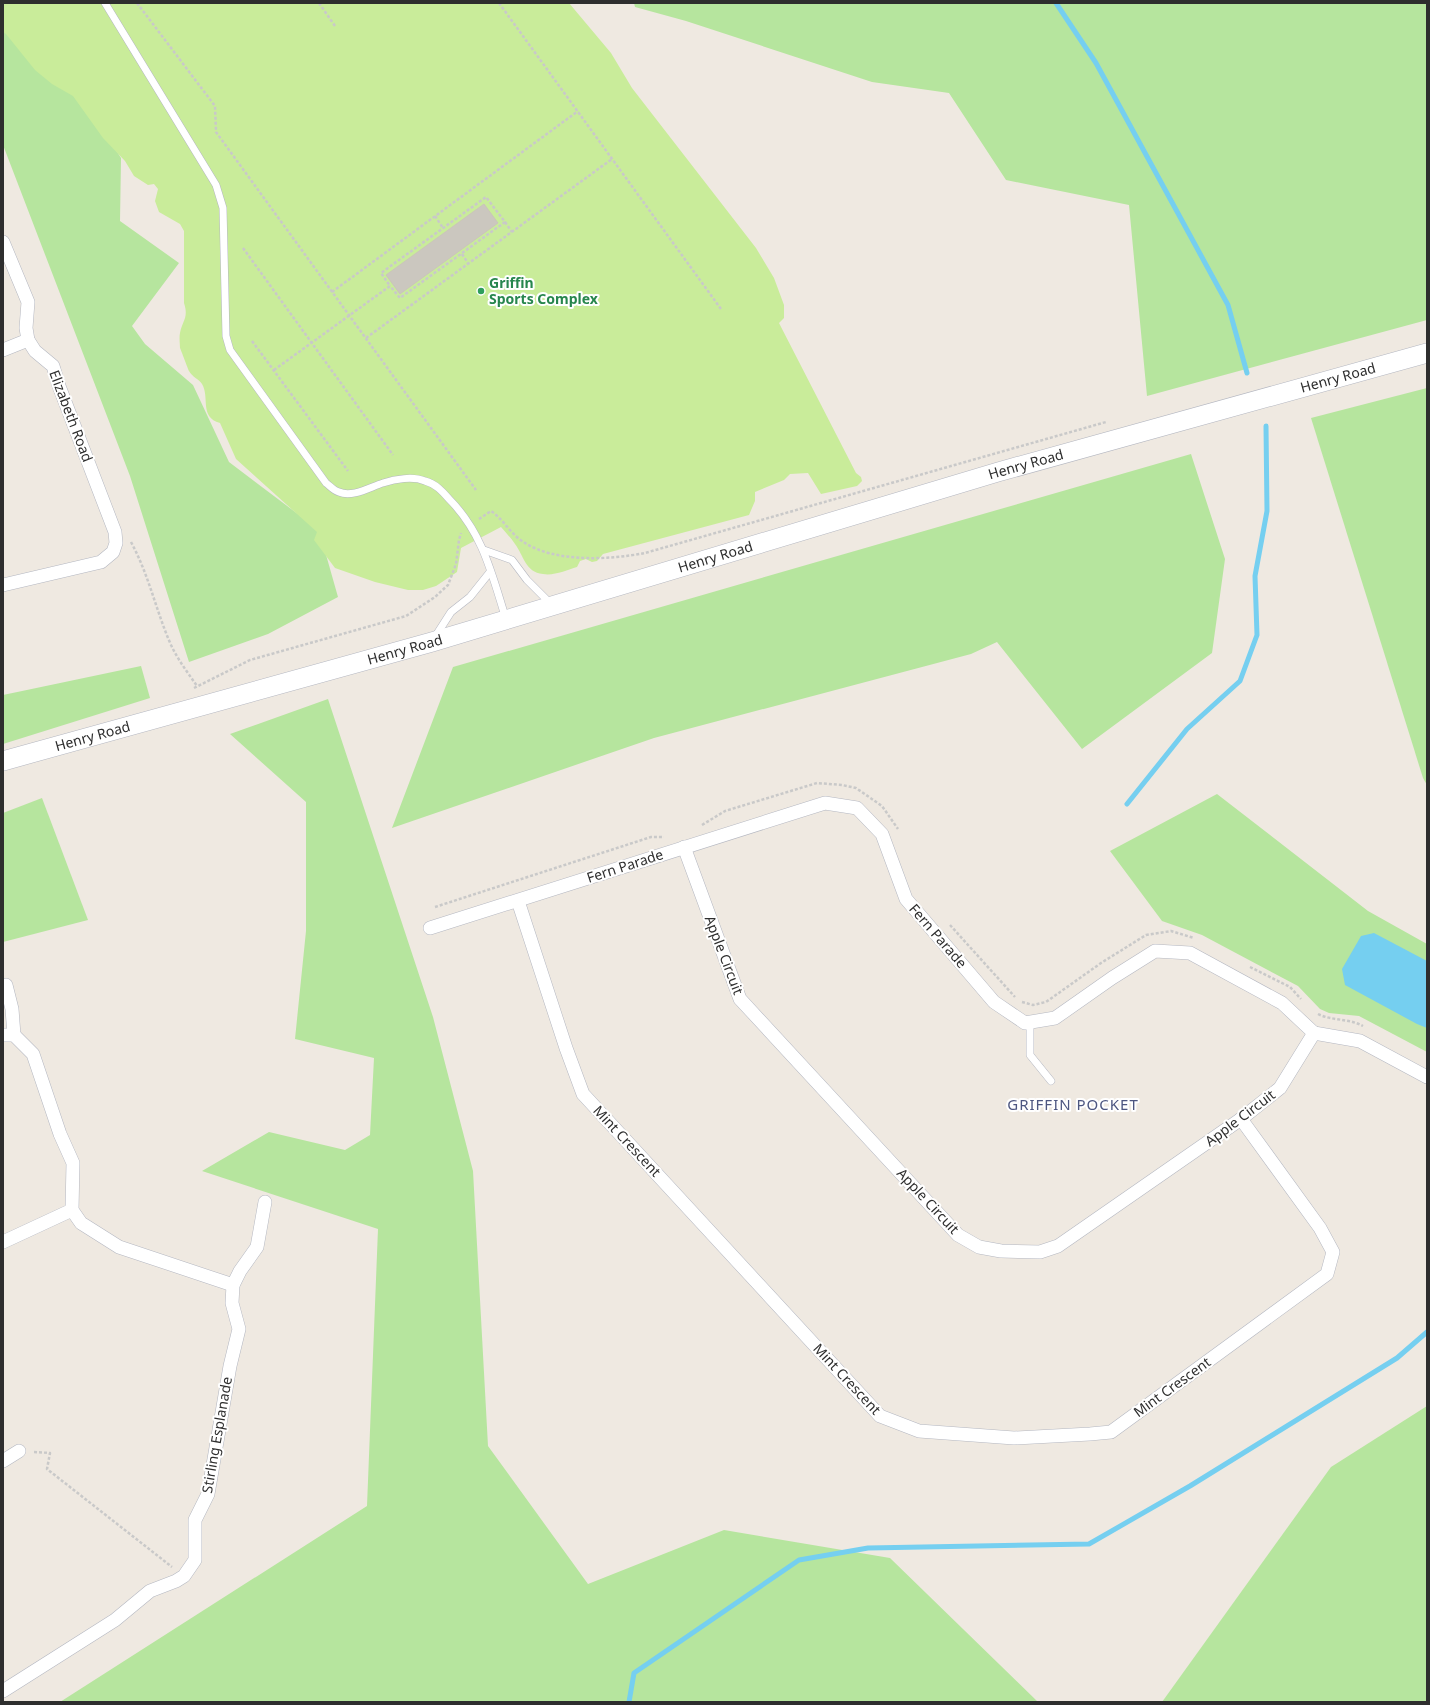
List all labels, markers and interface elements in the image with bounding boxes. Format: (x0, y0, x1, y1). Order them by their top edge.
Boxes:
place label: Griffin Sports Complex (489, 273, 599, 308)
marker: Griffin Sports Complex (476, 286, 486, 296)
street label: Henry Road (1298, 358, 1378, 397)
street label: Elizabeth Road (45, 367, 98, 464)
street label: Henry Road (986, 444, 1065, 483)
street label: Henry Road (675, 536, 755, 577)
street label: Henry Road (365, 629, 445, 669)
street label: Henry Road (53, 716, 132, 755)
street label: Fern Parade (584, 844, 666, 887)
street label: Fern Parade (905, 899, 972, 972)
street label: Apple Circuit (701, 913, 748, 997)
street label: Apple Circuit (1201, 1085, 1279, 1150)
district label: GRIFFIN POCKET (1007, 1094, 1139, 1114)
street label: Mint Crescent (589, 1101, 665, 1180)
street label: Apple Circuit (893, 1164, 964, 1238)
street label: Mint Crescent (809, 1339, 885, 1418)
street label: Mint Crescent (1129, 1352, 1214, 1421)
street label: Stirling Esplanade (197, 1375, 236, 1495)

